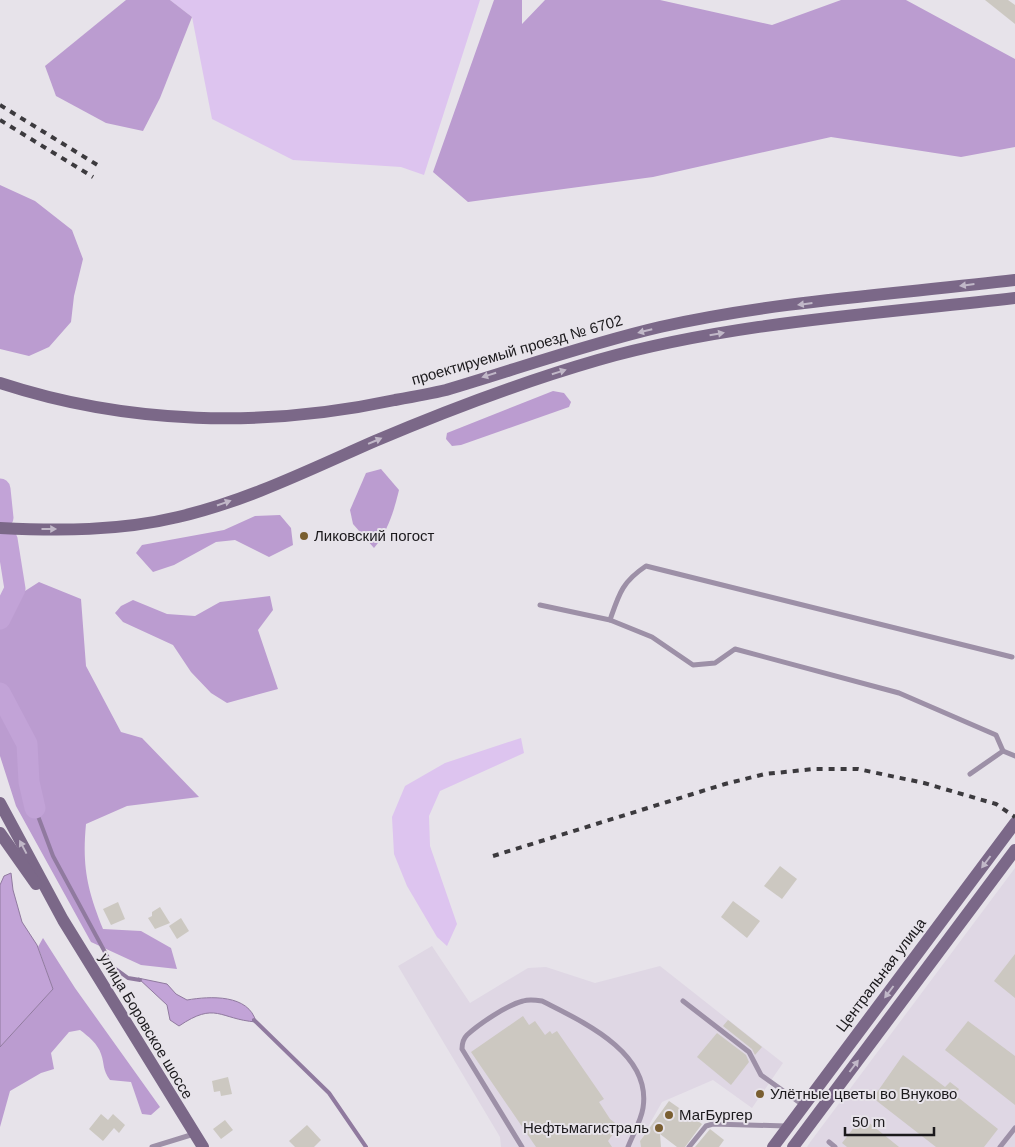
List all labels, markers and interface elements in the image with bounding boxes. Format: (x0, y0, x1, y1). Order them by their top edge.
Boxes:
one-way arrow (958, 281, 974, 289)
one-way arrow (797, 300, 813, 308)
street label: проектируемый проезд № 6702 (409, 311, 624, 388)
one-way arrow (638, 327, 653, 335)
one-way arrow (710, 330, 726, 338)
one-way arrow (552, 368, 567, 375)
one-way arrow (481, 372, 496, 380)
one-way arrow (368, 437, 382, 445)
one-way arrow (217, 499, 232, 506)
one-way arrow (41, 525, 57, 533)
place label: Ликовский погост (314, 527, 435, 544)
marker: Ликовский погост (298, 530, 310, 542)
one-way arrow (19, 839, 27, 854)
one-way arrow (981, 855, 991, 869)
street label: Центральная улица (832, 914, 929, 1035)
street label: улица Боровское шоссе (96, 950, 197, 1102)
one-way arrow (883, 985, 894, 998)
one-way arrow (848, 1060, 859, 1073)
place label: Улётные цветы во Внуково (770, 1085, 957, 1102)
marker: Улётные цветы во Внуково (754, 1088, 766, 1100)
scale bar (845, 1104, 934, 1136)
place label: МагБургер (679, 1106, 753, 1123)
marker: МагБургер (663, 1109, 675, 1121)
text: 50 m (852, 1113, 885, 1130)
place label: Нефтьмагистраль (523, 1119, 649, 1136)
marker: Нефтьмагистраль (653, 1122, 665, 1134)

